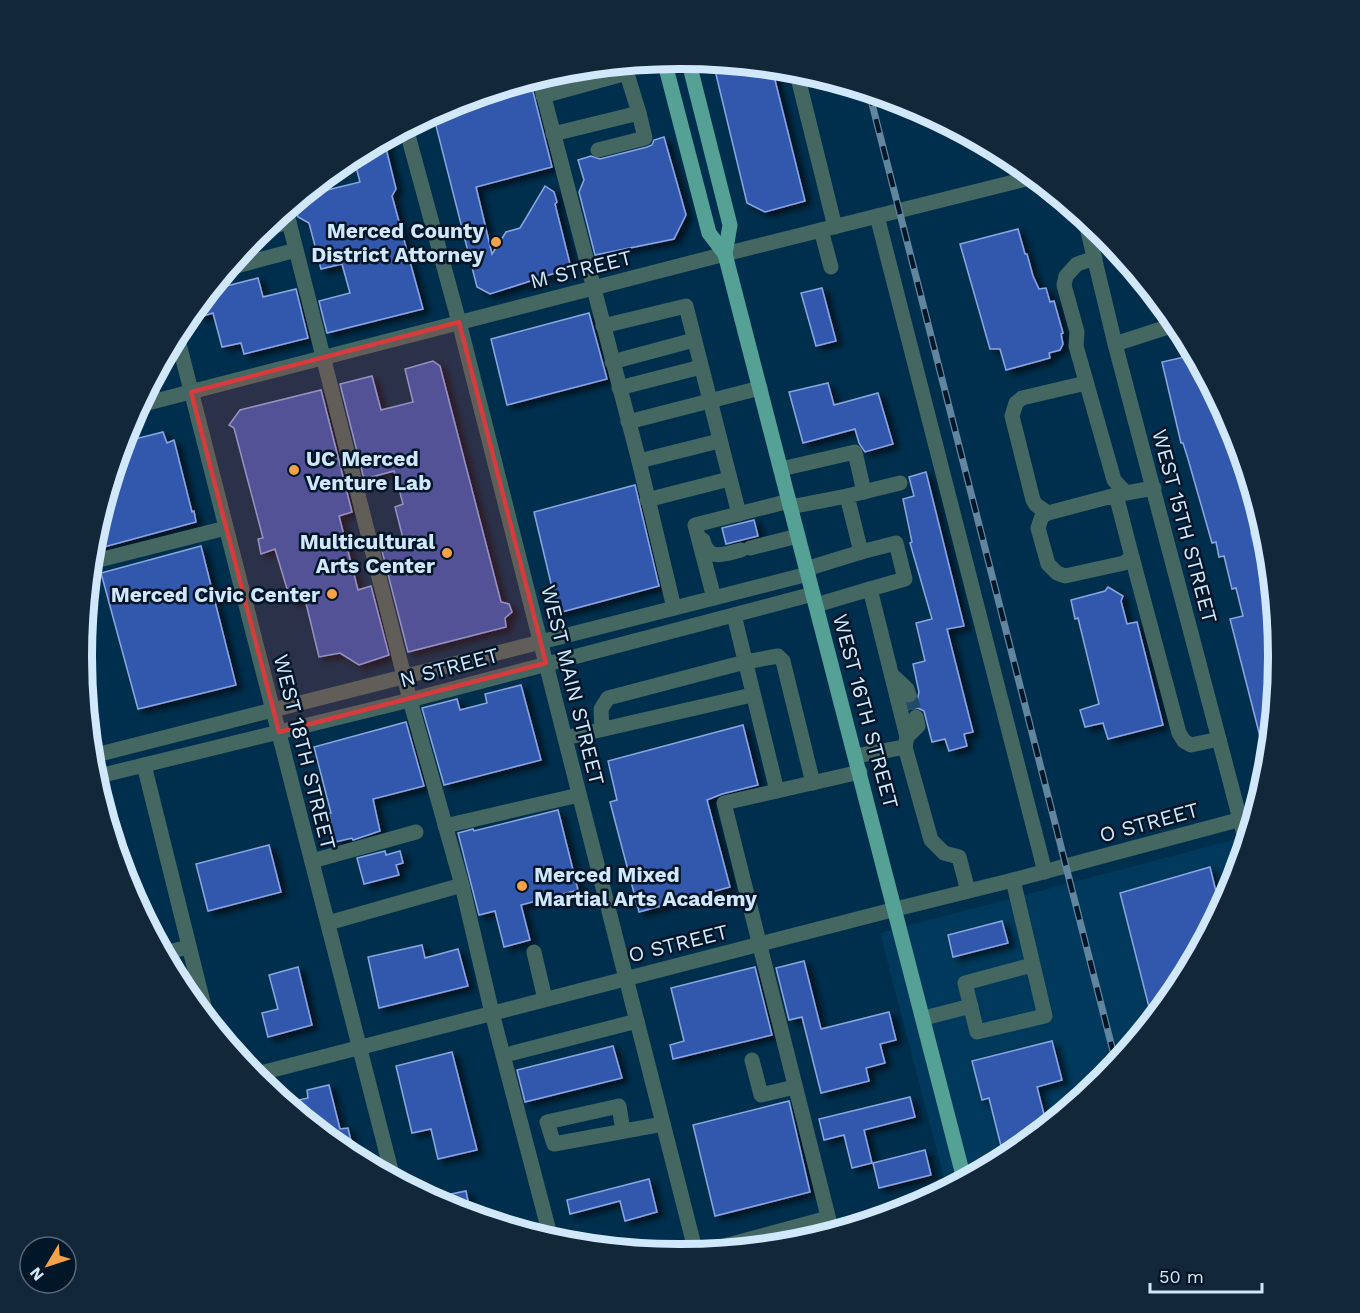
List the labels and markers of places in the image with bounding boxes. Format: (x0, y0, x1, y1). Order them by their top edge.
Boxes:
place label: Merced County District Attorney (311, 218, 484, 267)
marker: Merced County District Attorney (489, 235, 503, 249)
place label: UC Merced Venture Lab (306, 446, 431, 495)
marker: UC Merced Venture Lab (287, 463, 301, 477)
place label: Multicultural Arts Center (300, 529, 435, 578)
marker: Multicultural Arts Center (440, 546, 454, 560)
place label: Merced Civic Center (111, 582, 320, 607)
marker: Merced Civic Center (325, 587, 339, 601)
place label: Merced Mixed Martial Arts Academy (534, 862, 757, 911)
marker: Merced Mixed Martial Arts Academy (515, 879, 529, 893)

